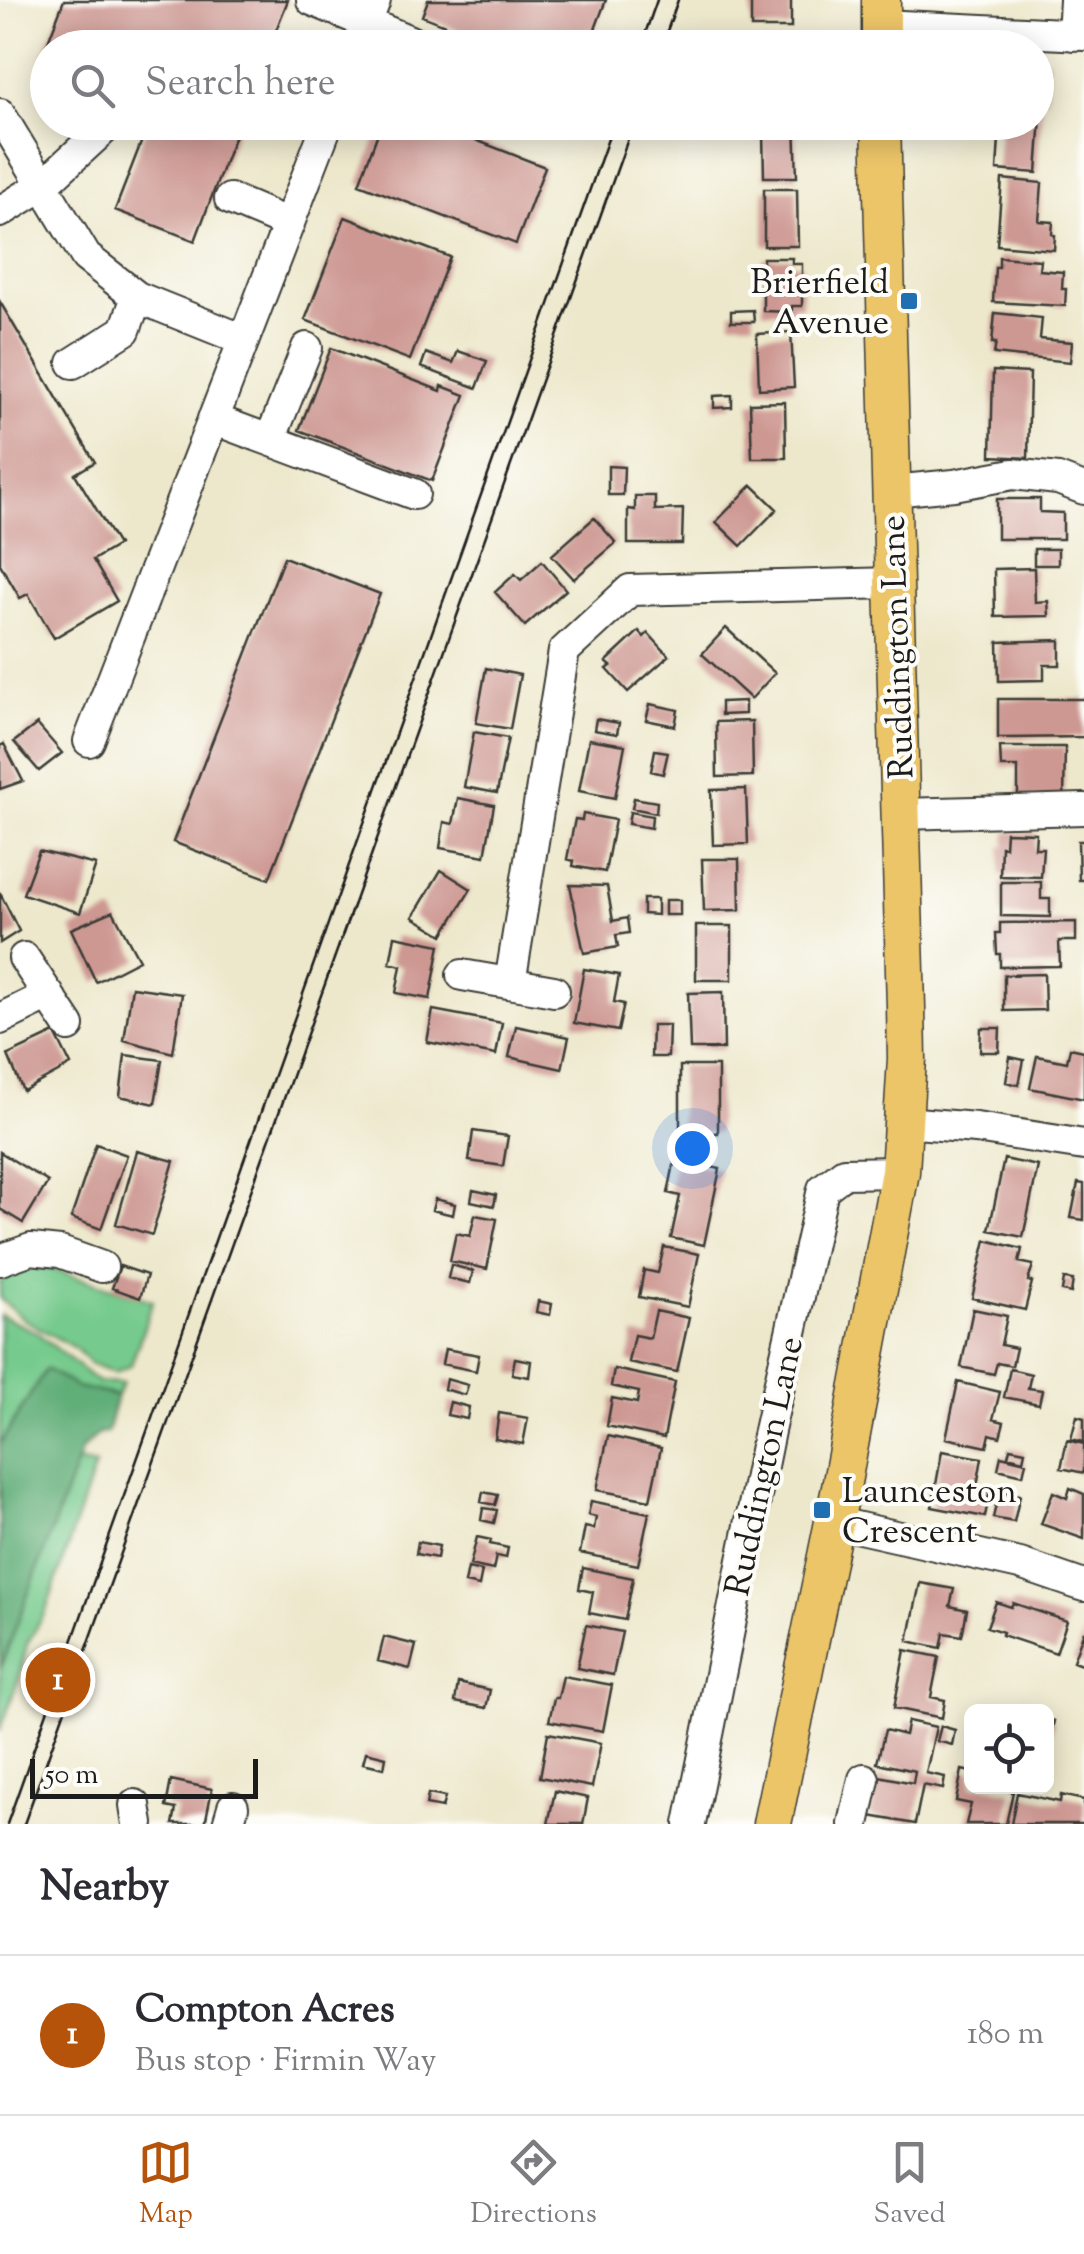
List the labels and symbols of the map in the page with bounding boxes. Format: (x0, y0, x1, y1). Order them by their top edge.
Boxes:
place label: Brierfield Avenue (750, 259, 889, 350)
marker: Brierfield Avenue (898, 290, 920, 312)
street label: Ruddington Lane (869, 514, 930, 780)
your location (667, 1123, 718, 1174)
street label: Ruddington Lane (714, 1332, 819, 1601)
place label: Launceston Crescent (842, 1468, 1017, 1559)
marker: Launceston Crescent (811, 1499, 833, 1521)
pin: 1 (26, 1642, 90, 1718)
scale bar (30, 1754, 258, 1798)

